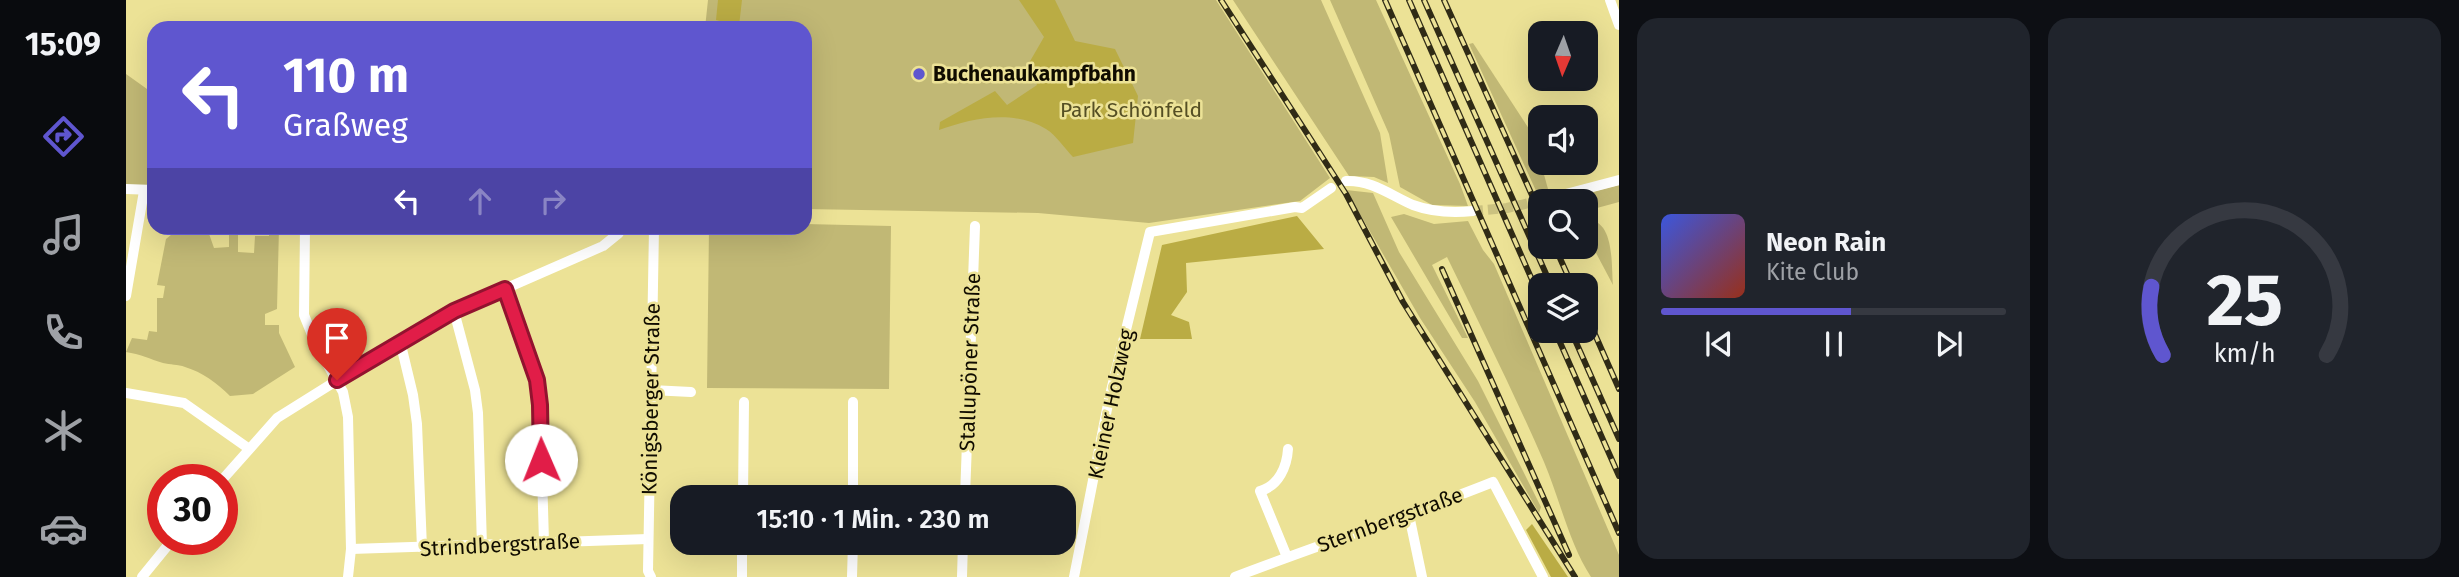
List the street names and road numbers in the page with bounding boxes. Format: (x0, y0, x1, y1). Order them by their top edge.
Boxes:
street label: Stallupöner Straße (954, 272, 986, 452)
street label: Königsberger Straße (636, 303, 666, 495)
street label: Kleiner Holzweg (1082, 327, 1140, 481)
street label: Sternbergstraße (1314, 482, 1466, 558)
street label: Strindbergstraße (419, 528, 581, 562)

